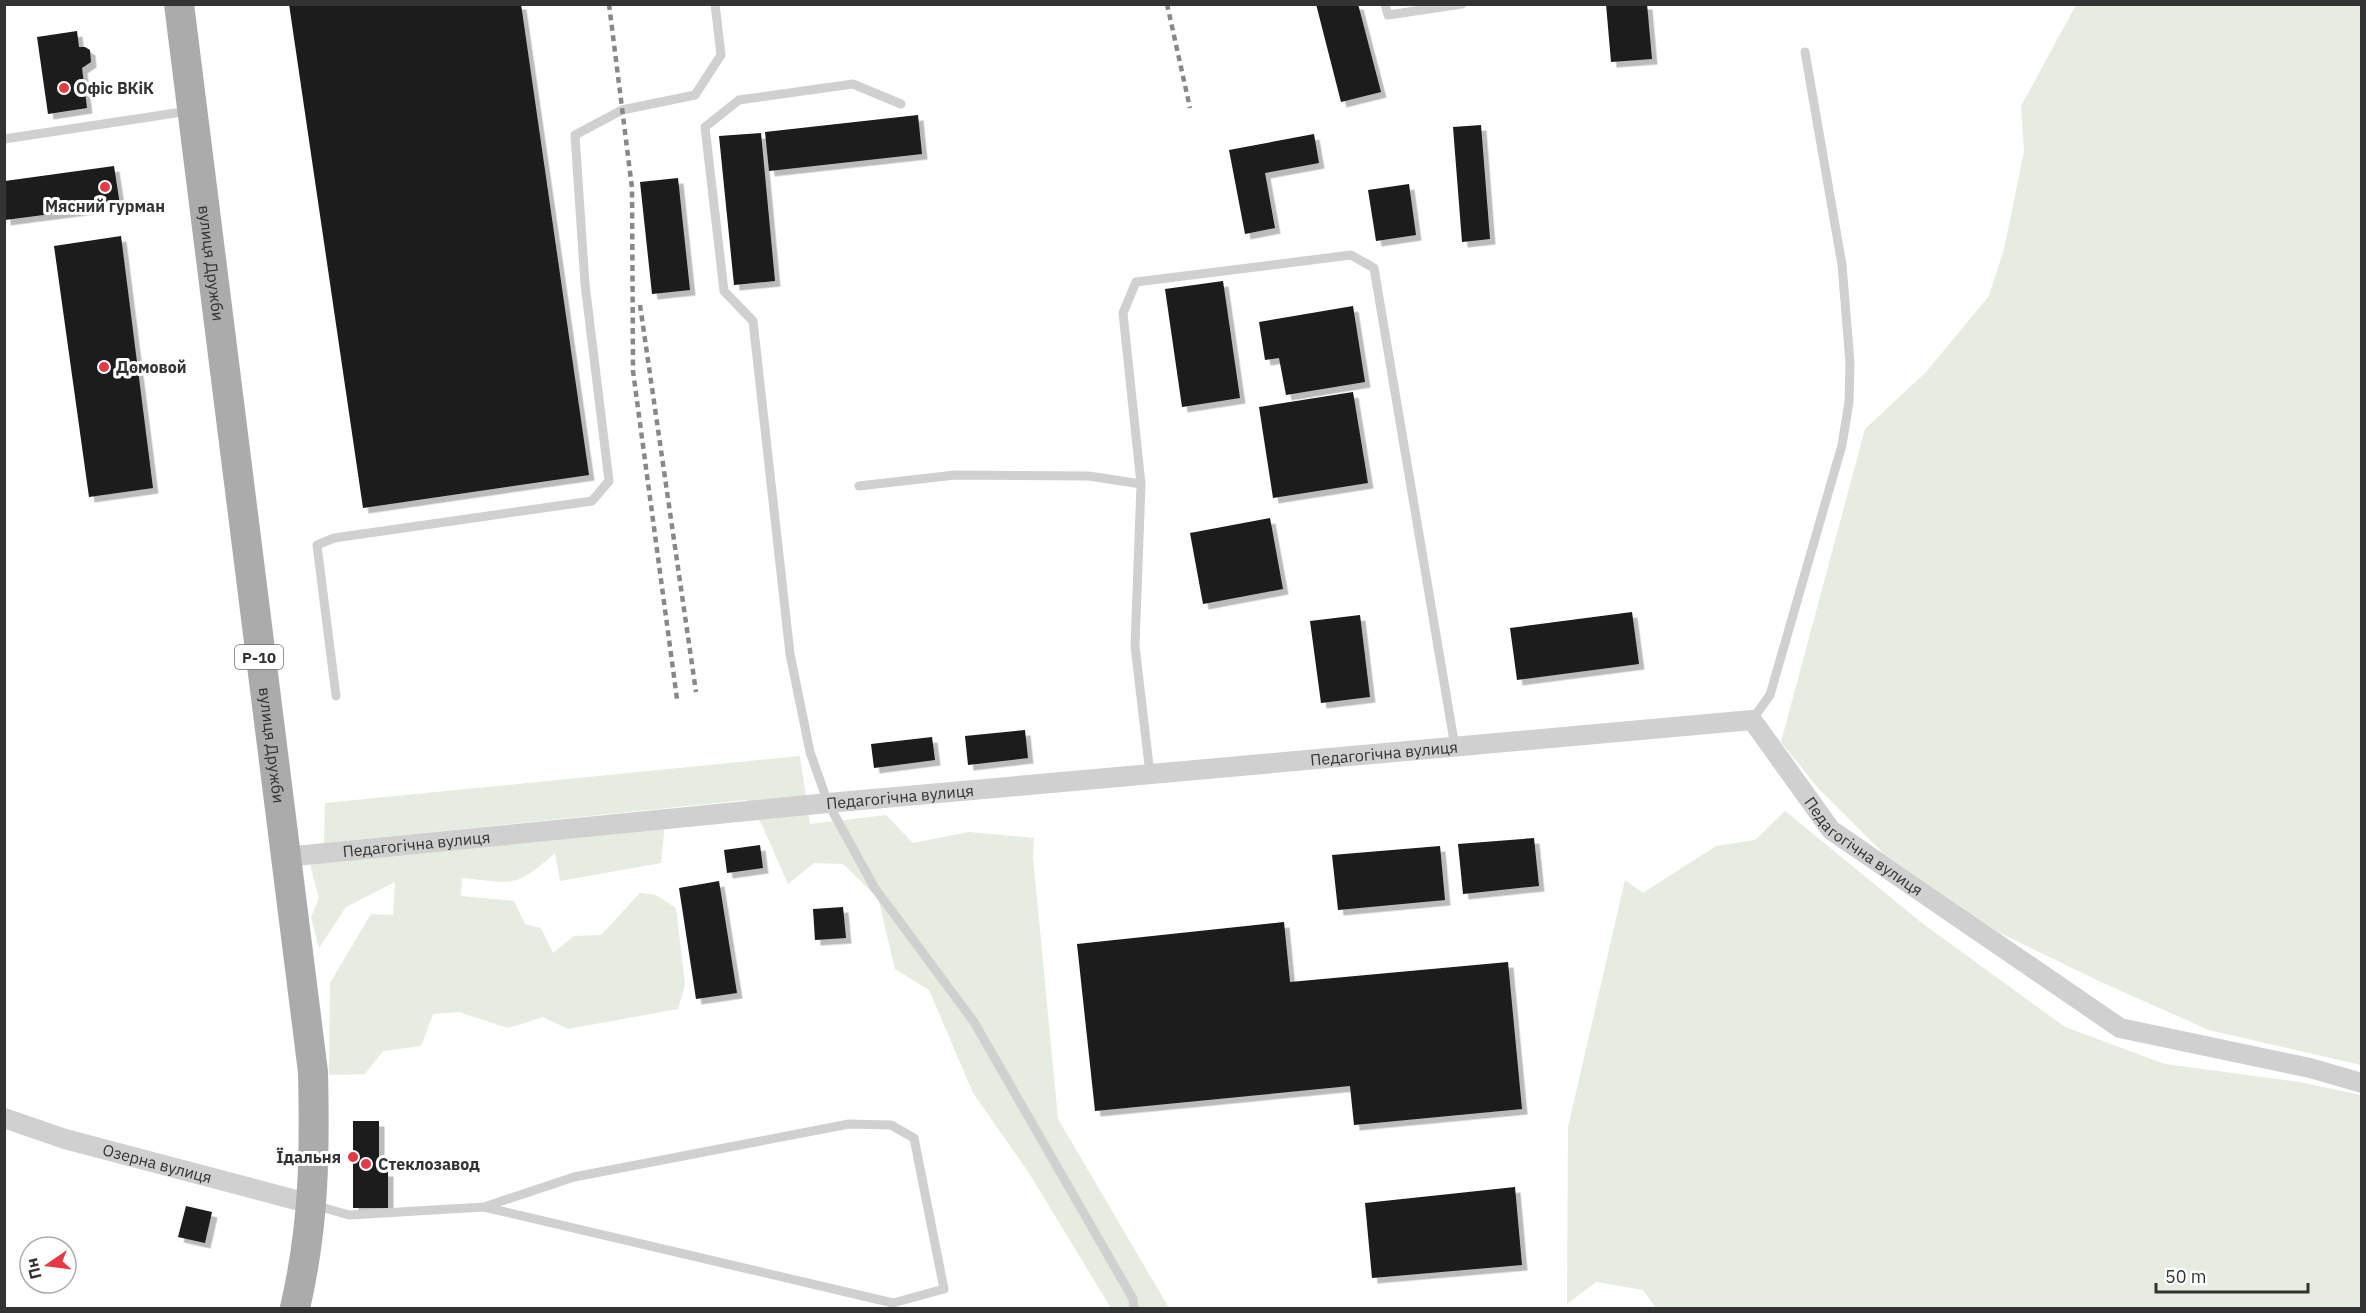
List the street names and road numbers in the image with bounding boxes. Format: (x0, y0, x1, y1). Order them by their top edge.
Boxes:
street label: вулиця Дружби (194, 204, 229, 322)
road number: Р-10 (235, 645, 283, 669)
street label: вулиця Дружби (255, 686, 289, 804)
street label: Педагогічна вулиця (1309, 736, 1459, 770)
street label: Педагогічна вулиця (825, 780, 975, 813)
street label: Педагогічна вулиця (1800, 793, 1927, 900)
street label: Педагогічна вулиця (342, 827, 491, 861)
street label: Озерна вулиця (100, 1139, 214, 1187)

